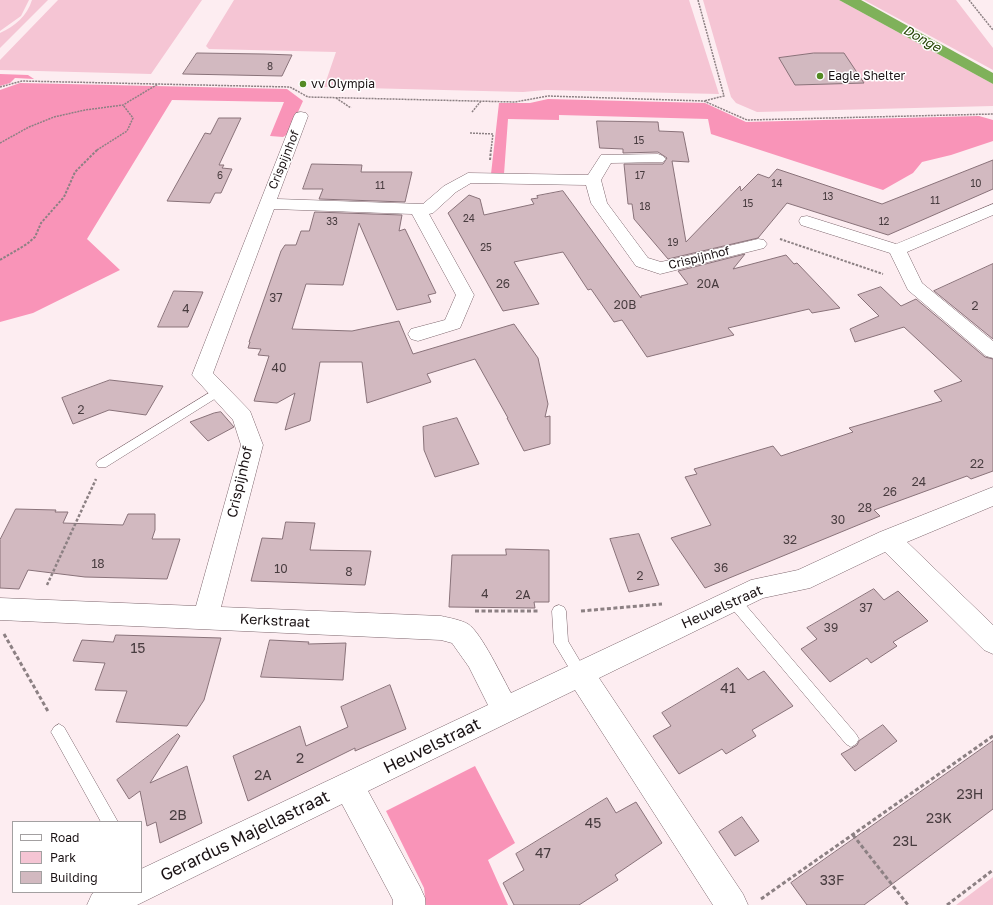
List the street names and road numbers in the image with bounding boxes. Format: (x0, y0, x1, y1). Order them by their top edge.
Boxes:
street label: Crispijnhof (266, 128, 302, 192)
street label: Crispijnhof (667, 243, 731, 273)
street label: Crispijnhof (224, 445, 256, 519)
street label: Heuvelstraat (679, 582, 765, 632)
street label: Kerkstraat (239, 611, 311, 631)
street label: Heuvelstraat (380, 714, 484, 778)
street label: Gerardus Majellastraat (157, 786, 333, 886)

